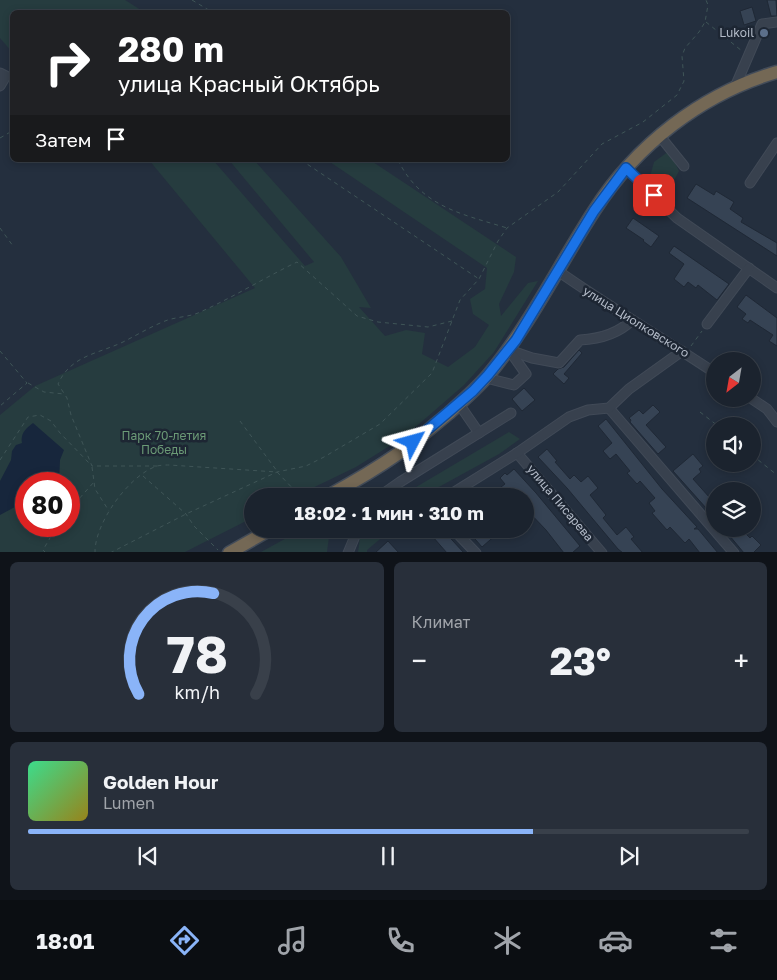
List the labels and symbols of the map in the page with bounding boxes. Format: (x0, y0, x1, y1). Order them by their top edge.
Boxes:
place label: Lukoil (719, 25, 754, 40)
marker: Lukoil (758, 27, 770, 39)
pin (633, 174, 675, 216)
street label: улица Циолковского (580, 283, 692, 360)
north arrow (706, 352, 761, 408)
position arrow (386, 415, 438, 467)
park label: Парк 70-летия Победы (122, 428, 206, 457)
street label: улица Писарева (524, 461, 597, 544)
speed limit sign: 80 (15, 472, 80, 537)

